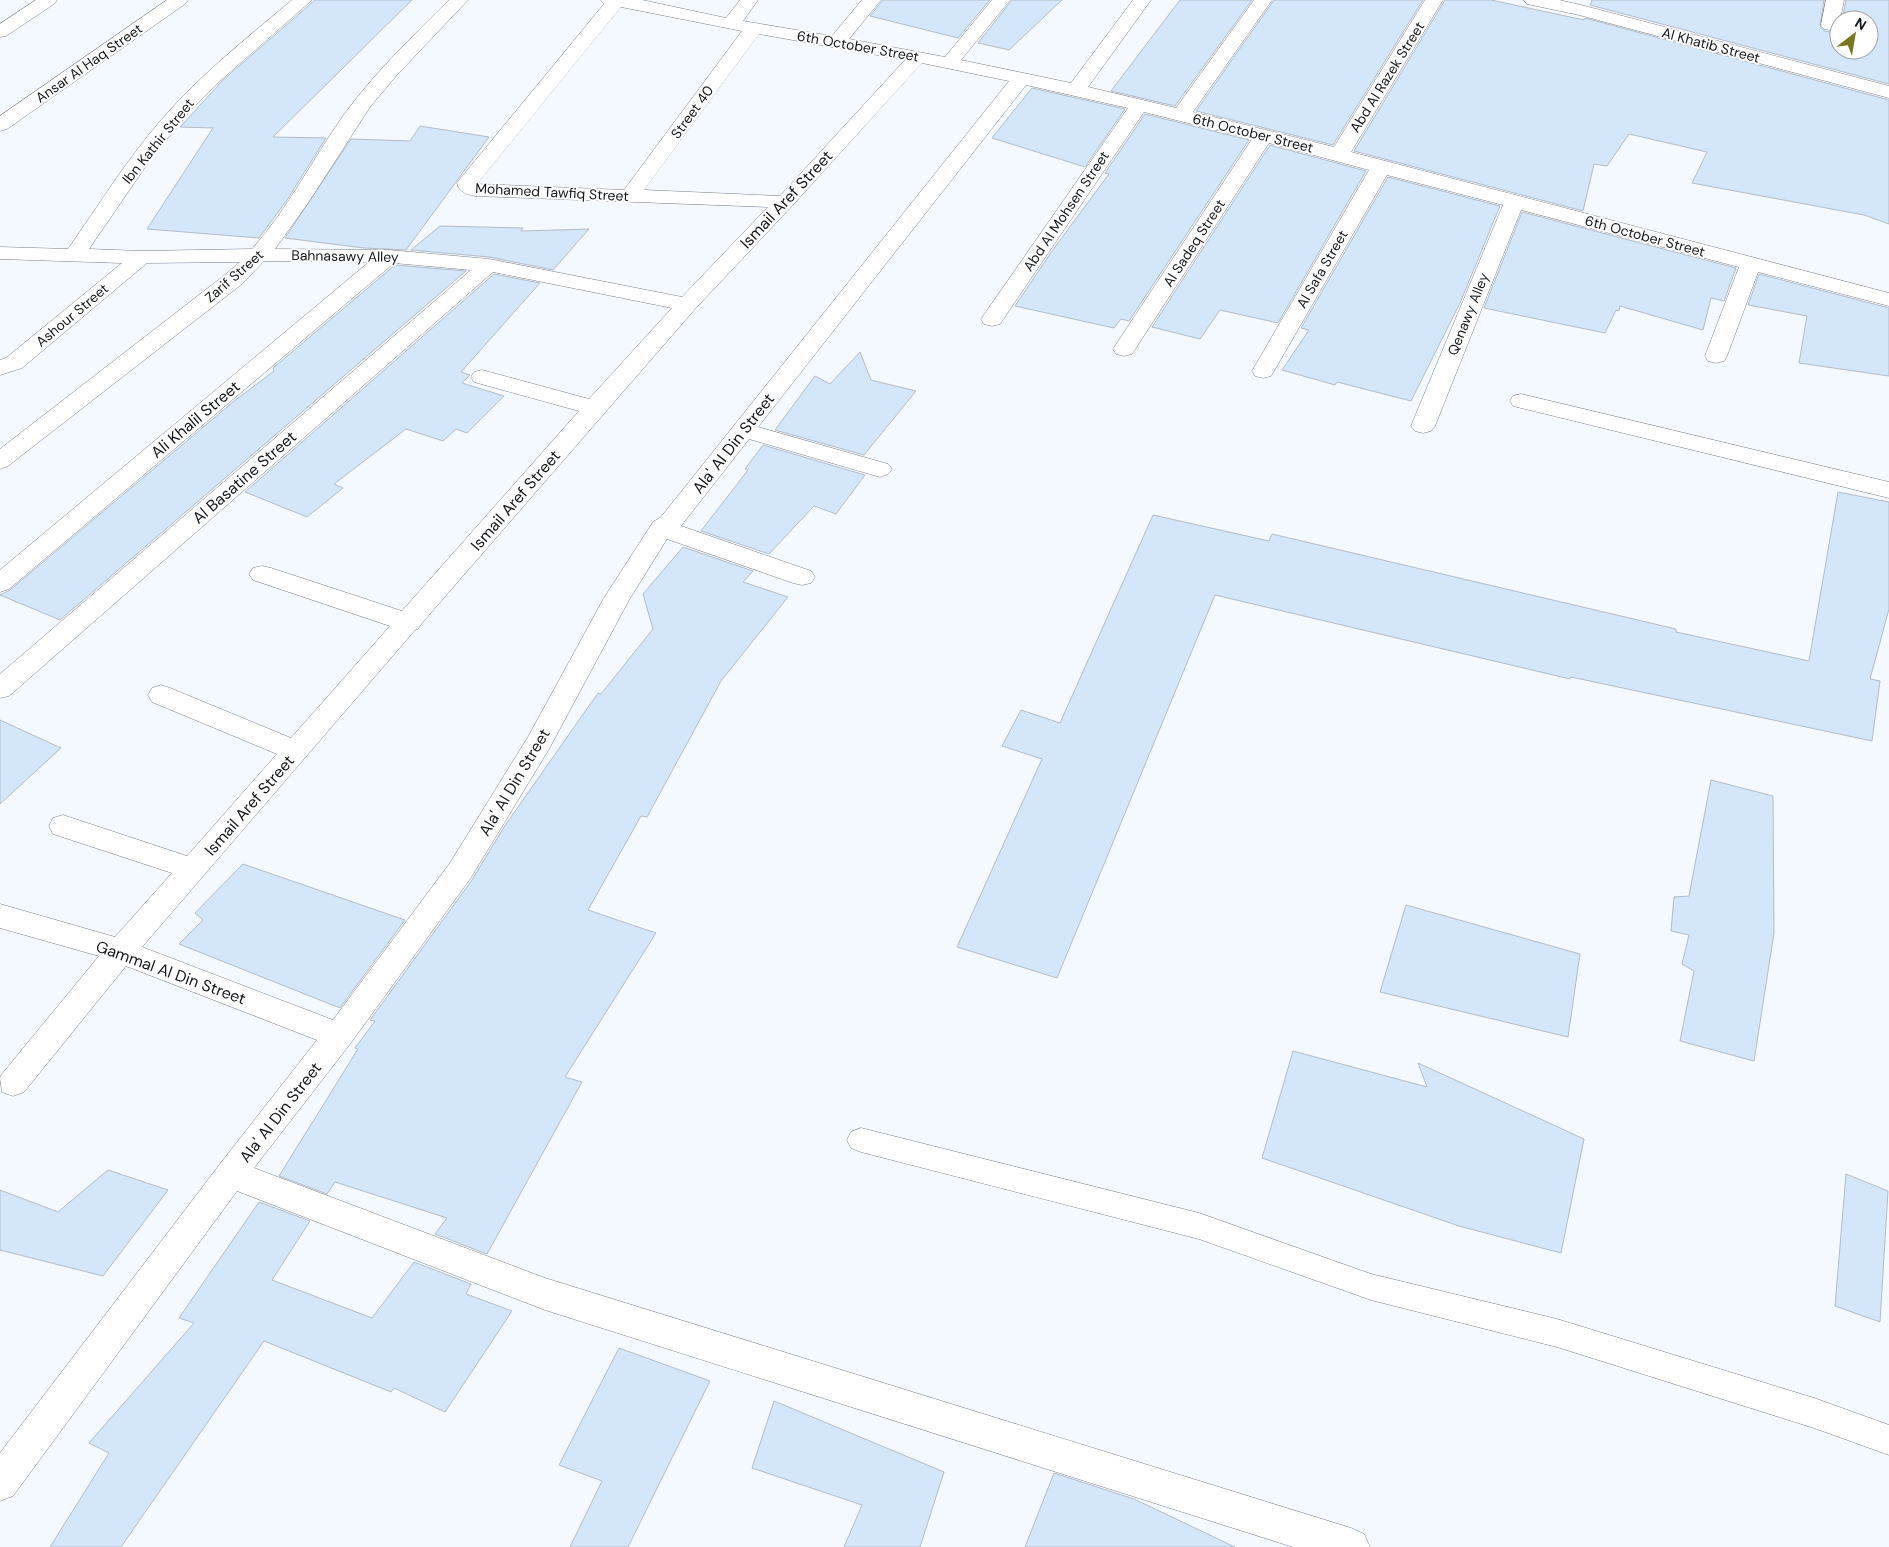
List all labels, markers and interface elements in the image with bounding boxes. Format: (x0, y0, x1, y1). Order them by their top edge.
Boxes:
north arrow (1829, 10, 1879, 60)
text: N (1852, 14, 1870, 34)
street label: Abd Al Razek Street (1346, 18, 1428, 136)
street label: Ansar Al Haq Street (32, 19, 146, 107)
street label: Al Khatib Street (1660, 23, 1762, 67)
street label: 6th October Street (796, 26, 920, 66)
street label: Street 40 (667, 82, 717, 142)
street label: Ibn Kathir Street (118, 95, 198, 187)
street label: 6th October Street (1191, 109, 1315, 157)
street label: Ismail Aref Street (735, 146, 837, 253)
street label: Abd Al Mohsen Street (1019, 147, 1113, 275)
street label: Mohamed Tawfiq Street (475, 179, 629, 205)
street label: Al Sadeq Street (1159, 196, 1229, 290)
street label: 6th October Street (1583, 211, 1707, 261)
street label: Al Safa Street (1292, 227, 1352, 311)
street label: Zarif Street (201, 246, 267, 306)
street label: Bahnasawy Alley (291, 246, 399, 266)
street label: Qenawy Alley (1443, 270, 1493, 358)
street label: Ashour Street (32, 279, 112, 351)
street label: Ali Khalil Street (146, 376, 244, 463)
street label: Ala' Al Din Street (688, 389, 779, 498)
street label: Al Basatine Street (188, 426, 301, 528)
street label: Ismail Aref Street (466, 446, 565, 555)
street label: Ala' Al Din Street (474, 725, 555, 840)
street label: Ismail Aref Street (200, 751, 299, 860)
street label: Gammal Al Din Street (93, 936, 249, 1009)
street label: Ala' Al Din Street (235, 1058, 326, 1167)

